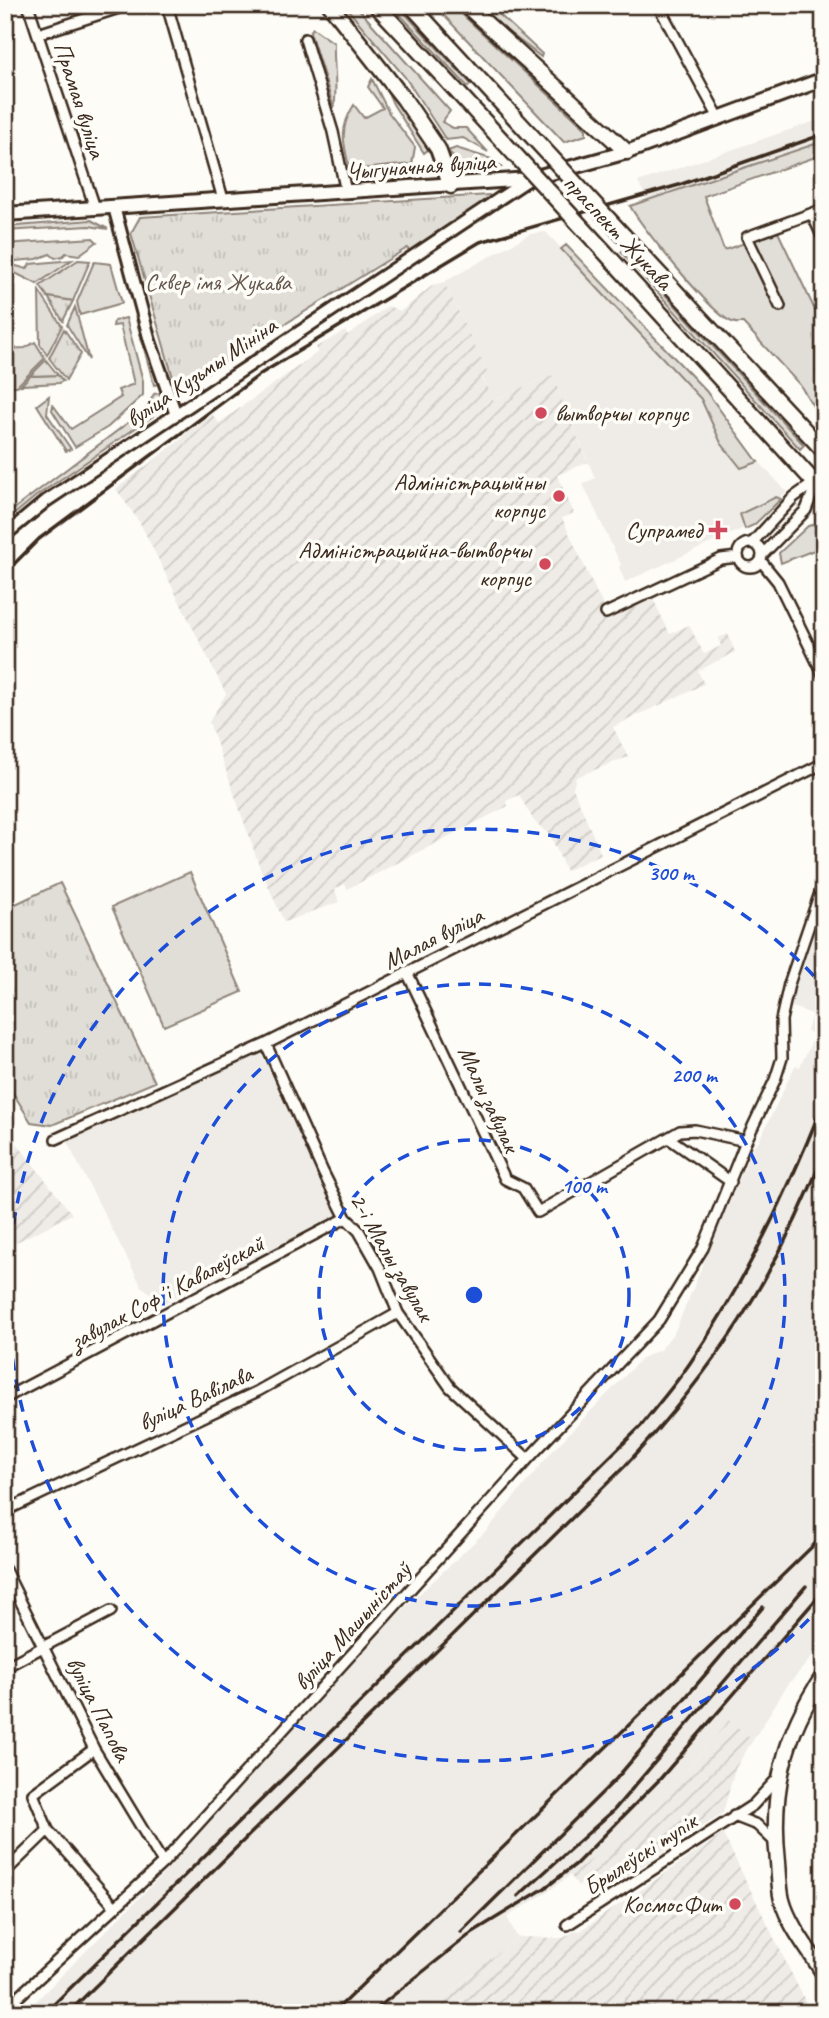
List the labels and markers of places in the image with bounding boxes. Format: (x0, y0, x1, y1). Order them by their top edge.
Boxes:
place label: вытворчы корпус (555, 398, 690, 428)
marker: вытворчы корпус (533, 405, 549, 421)
place label: Адміністрацыйны корпус (394, 467, 547, 525)
marker: Адміністрацыйны корпус (551, 488, 567, 504)
place label: Супрамед (626, 515, 705, 545)
marker: Супрамед (708, 520, 728, 540)
place label: Адміністрацыйна-вытворчы корпус (298, 535, 533, 593)
marker: Адміністрацыйна-вытворчы корпус (537, 556, 553, 572)
centre of rings (462, 1283, 486, 1307)
place label: КосмосФит (623, 1889, 723, 1919)
marker: КосмосФит (727, 1896, 743, 1912)

